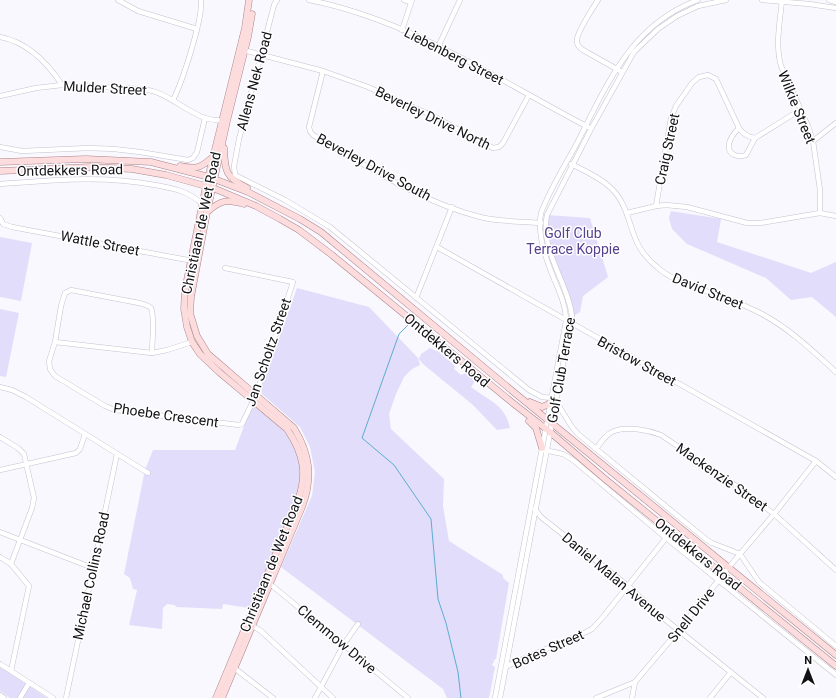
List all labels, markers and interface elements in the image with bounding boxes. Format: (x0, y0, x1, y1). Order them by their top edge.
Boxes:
street label: Liebenberg Street (402, 24, 507, 88)
street label: Allens Nek Road (233, 30, 275, 132)
street label: Wilkie Street (775, 68, 819, 146)
street label: Mulder Street (63, 78, 148, 98)
street label: Beverley Drive North (373, 83, 493, 153)
street label: Craig Street (652, 111, 682, 186)
street label: Beverley Drive South (314, 130, 434, 204)
street label: Christiaan de Wet Road (178, 150, 224, 296)
street label: Ontdekkers Road (17, 161, 123, 179)
park label: Golf Club Terrace Koppie (526, 225, 620, 257)
street label: Wattle Street (59, 227, 141, 259)
street label: David Street (670, 269, 746, 313)
street label: Jan Scholtz Street (242, 295, 294, 408)
street label: Ontdekkers Road (401, 310, 493, 390)
street label: Golf Club Terrace (544, 316, 578, 424)
street label: Bristow Street (595, 333, 679, 389)
street label: Phoebe Crescent (112, 400, 220, 430)
street label: Mackenzie Street (673, 440, 771, 515)
street label: Christiaan de Wet Road (236, 494, 306, 634)
street label: Michael Collins Road (70, 511, 112, 641)
street label: Ontdekkers Road (652, 514, 744, 594)
street label: Daniel Malan Avenue (559, 529, 669, 625)
street label: Snell Drive (664, 585, 718, 645)
street label: Clemmow Drive (294, 601, 380, 677)
street label: Botes Street (510, 626, 587, 672)
north arrow (788, 650, 828, 690)
text: N (804, 654, 812, 667)

